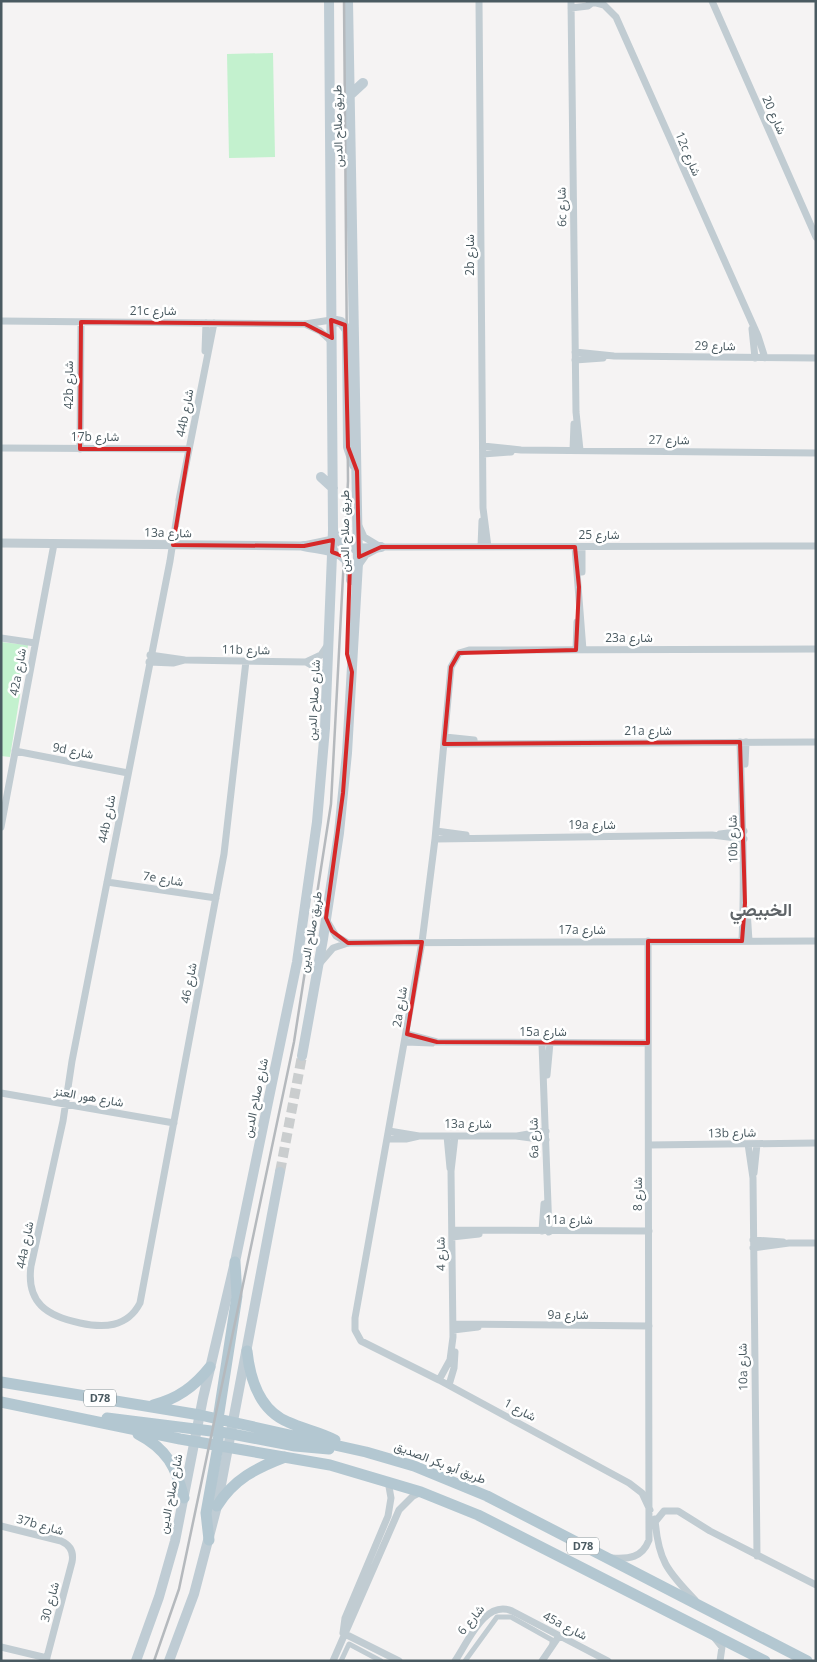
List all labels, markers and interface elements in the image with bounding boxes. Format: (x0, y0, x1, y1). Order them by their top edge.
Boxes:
street label: طريق صلاح الدين (328, 84, 348, 167)
street label: شارع 20 (757, 93, 791, 137)
street label: 12c شارع (671, 129, 705, 179)
street label: 6c شارع (553, 187, 571, 227)
street label: 2b شارع (461, 234, 479, 276)
street label: 21c شارع (130, 302, 176, 320)
street label: شارع 29 (694, 337, 736, 355)
street label: 42b شارع (60, 361, 78, 409)
street label: 44b شارع (172, 388, 198, 438)
street label: 17b شارع (71, 428, 119, 446)
street label: شارع 27 (648, 431, 690, 449)
street label: طريق صلاح الدين (336, 490, 354, 572)
street label: 13a شارع (144, 524, 192, 542)
street label: شارع 25 (579, 526, 620, 544)
street label: 23a شارع (605, 629, 653, 647)
street label: 11b شارع (222, 641, 270, 659)
street label: 42a شارع (5, 647, 31, 697)
street label: شارع صلاح الدين (303, 659, 325, 741)
street label: 21a شارع (624, 722, 672, 740)
street label: 9d شارع (51, 738, 95, 764)
street label: 44b شارع (94, 794, 120, 844)
street label: 10b شارع (724, 815, 742, 863)
street label: 19a شارع (568, 816, 616, 834)
street label: 7e شارع (141, 867, 185, 891)
street label: طريق صلاح الدين (295, 890, 327, 974)
district label: الخبيصي (730, 897, 792, 925)
street label: 17a شارع (558, 921, 606, 939)
street label: شارع 46 (176, 961, 202, 1005)
street label: 2a شارع (388, 985, 412, 1029)
street label: 15a شارع (519, 1023, 567, 1041)
street label: شارع صلاح الدين (239, 1056, 273, 1140)
street label: شارع هور العنز (52, 1082, 125, 1112)
street label: 13a شارع (444, 1115, 492, 1133)
street label: 6a شارع (525, 1117, 543, 1159)
street label: 13b شارع (708, 1124, 756, 1142)
street label: شارع 8 (629, 1177, 647, 1211)
street label: 11a شارع (545, 1211, 593, 1229)
street label: 44a شارع (12, 1220, 38, 1270)
street label: شارع 4 (432, 1237, 450, 1271)
street label: 9a شارع (548, 1306, 588, 1324)
street label: 10a شارع (734, 1343, 752, 1391)
road number: D78 (84, 1390, 116, 1406)
street label: شارع 1 (501, 1394, 539, 1426)
street label: طريق أبو بكر الصديق (392, 1437, 489, 1488)
street label: شارع صلاح الدين (154, 1452, 188, 1536)
street label: 37b شارع (14, 1510, 66, 1540)
road number: D78 (567, 1538, 599, 1554)
street label: شارع 30 (36, 1580, 64, 1624)
street label: شارع 6 (453, 1601, 489, 1639)
street label: 45a شارع (540, 1607, 590, 1645)

